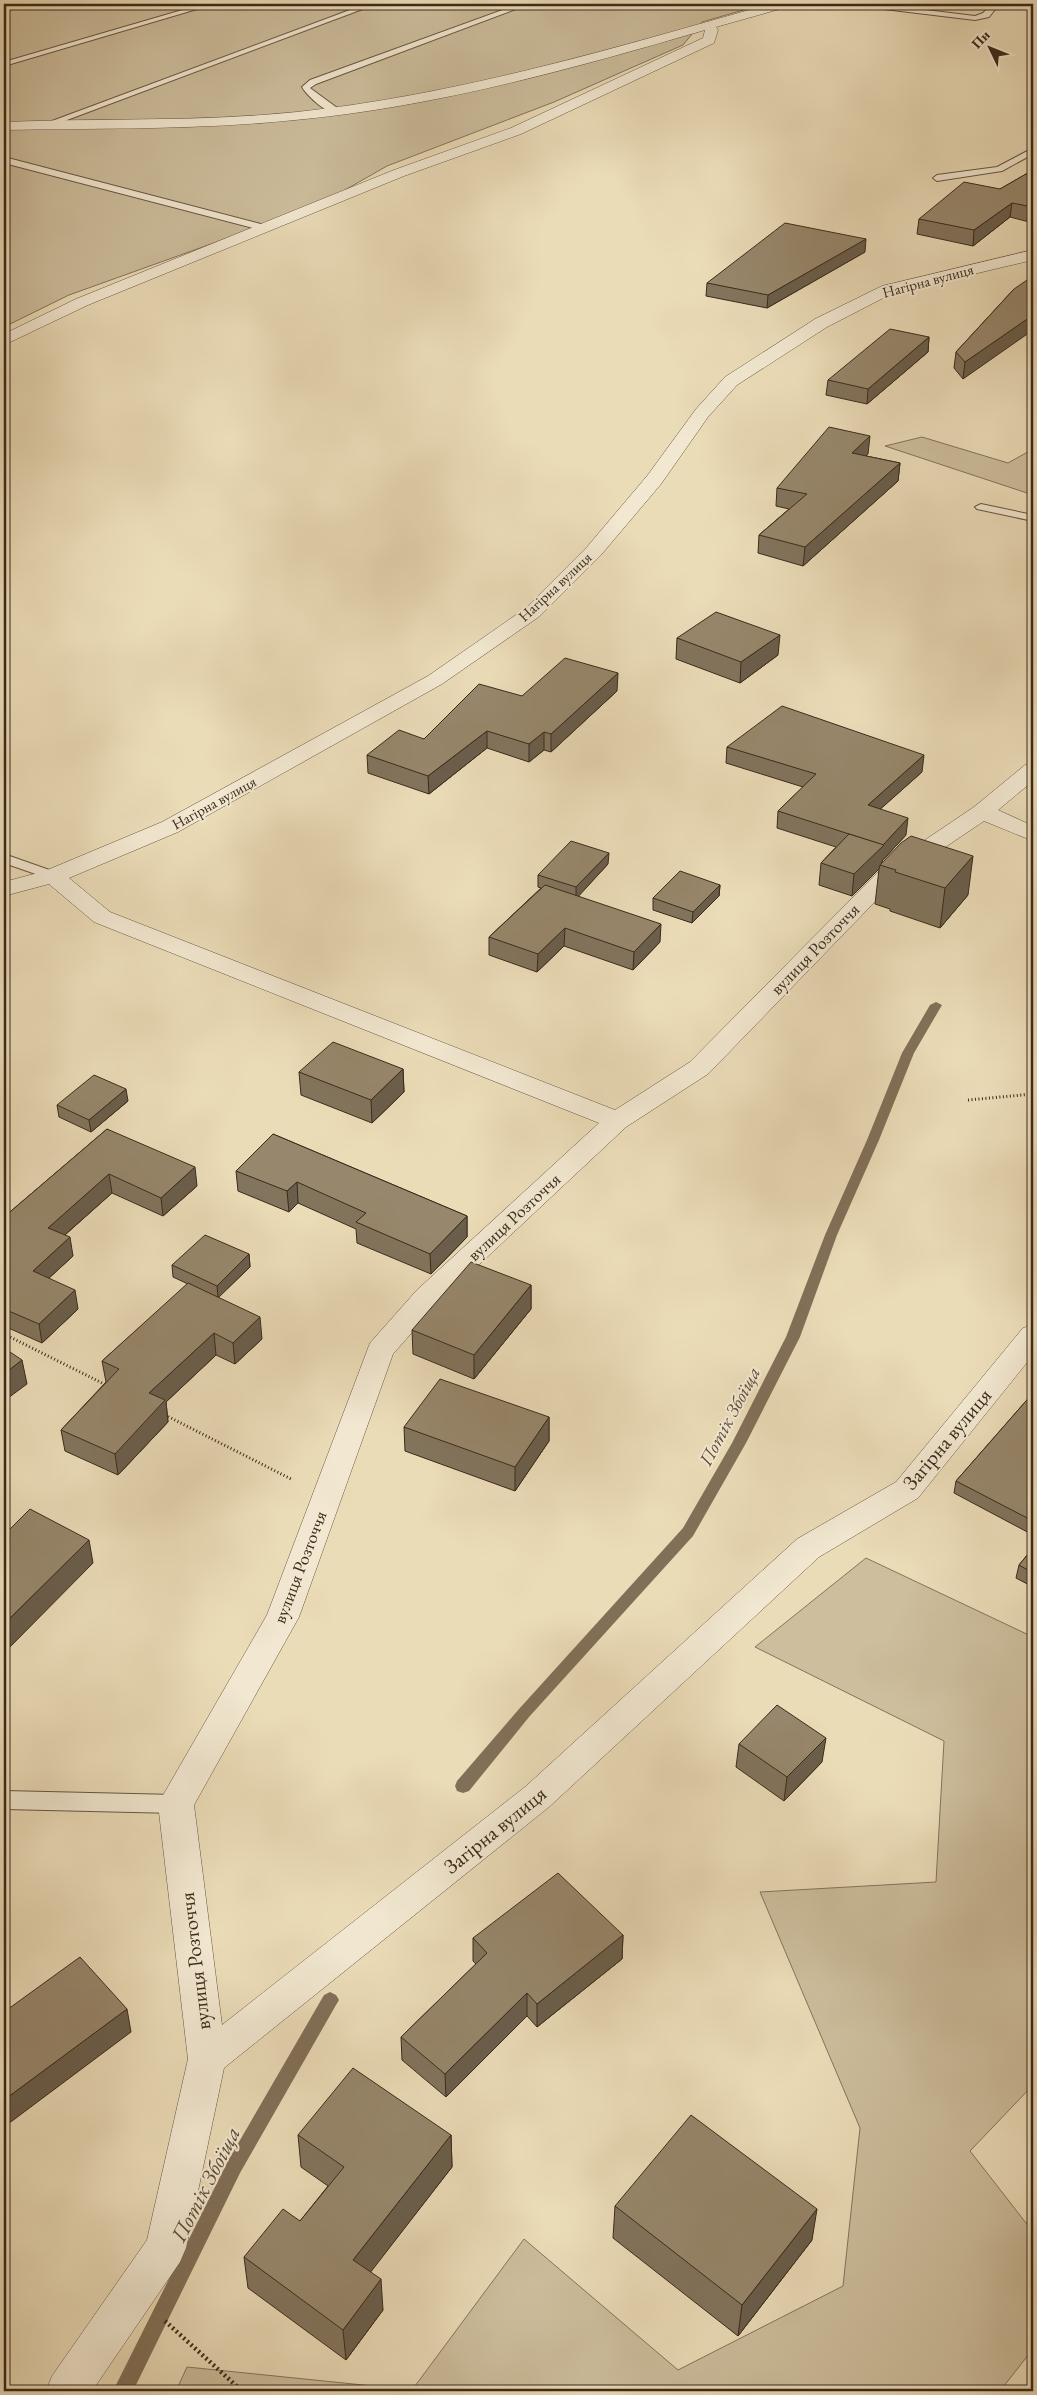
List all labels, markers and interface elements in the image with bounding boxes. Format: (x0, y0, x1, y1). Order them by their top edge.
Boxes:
north arrow (964, 22, 1014, 72)
text: Пн (967, 26, 994, 52)
street label: Нагірна вулиця (880, 259, 976, 302)
street label: Нагірна вулиця (514, 548, 596, 625)
street label: Нагірна вулиця (168, 771, 260, 834)
street label: вулиця Розточчя (765, 898, 864, 999)
street label: вулиця Розточчя (462, 1168, 565, 1266)
water label: Потік Збоїща (692, 1362, 766, 1471)
street label: Загірна вулиця (896, 1382, 997, 1495)
street label: вулиця Розточчя (267, 1507, 332, 1626)
street label: Загірна вулиця (438, 1780, 552, 1879)
street label: вулиця Розточчя (173, 1891, 216, 2032)
water label: Потік Збоїща (164, 2122, 247, 2248)

